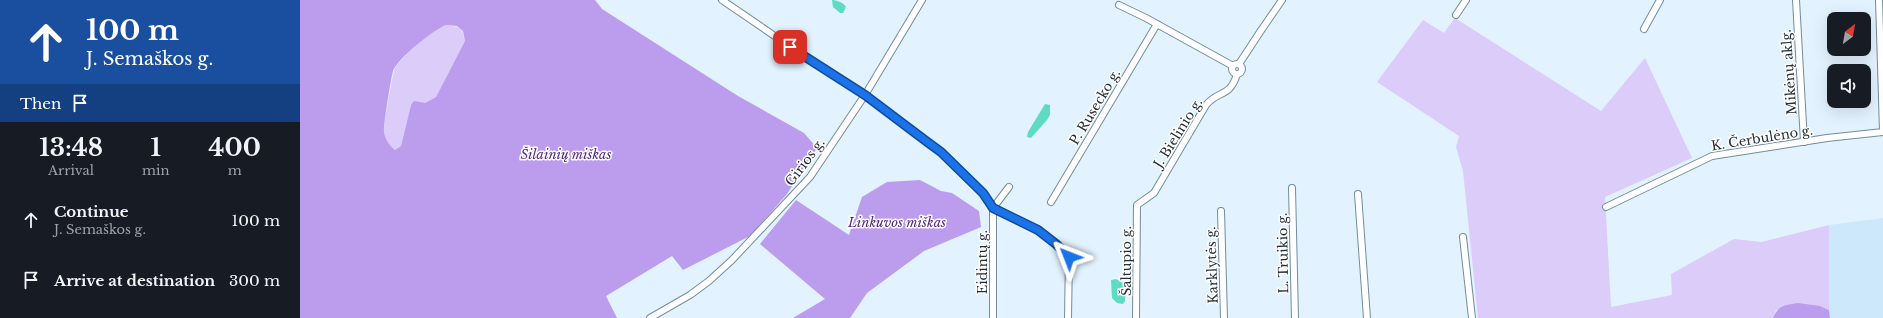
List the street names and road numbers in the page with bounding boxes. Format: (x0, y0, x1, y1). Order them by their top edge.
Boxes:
street label: Mikėnų aklg. (1778, 29, 1800, 115)
street label: P. Rusecko g. (1066, 66, 1124, 148)
street label: J. Bielinio g. (1149, 95, 1206, 173)
street label: K. Čerbulėno g. (1710, 122, 1814, 154)
street label: Girios g. (781, 135, 829, 189)
street label: L. Truikio g. (1274, 212, 1292, 294)
street label: Šaltupio g. (1118, 226, 1135, 296)
street label: Karklytės g. (1202, 226, 1222, 304)
street label: Eidintų g. (974, 230, 991, 294)

